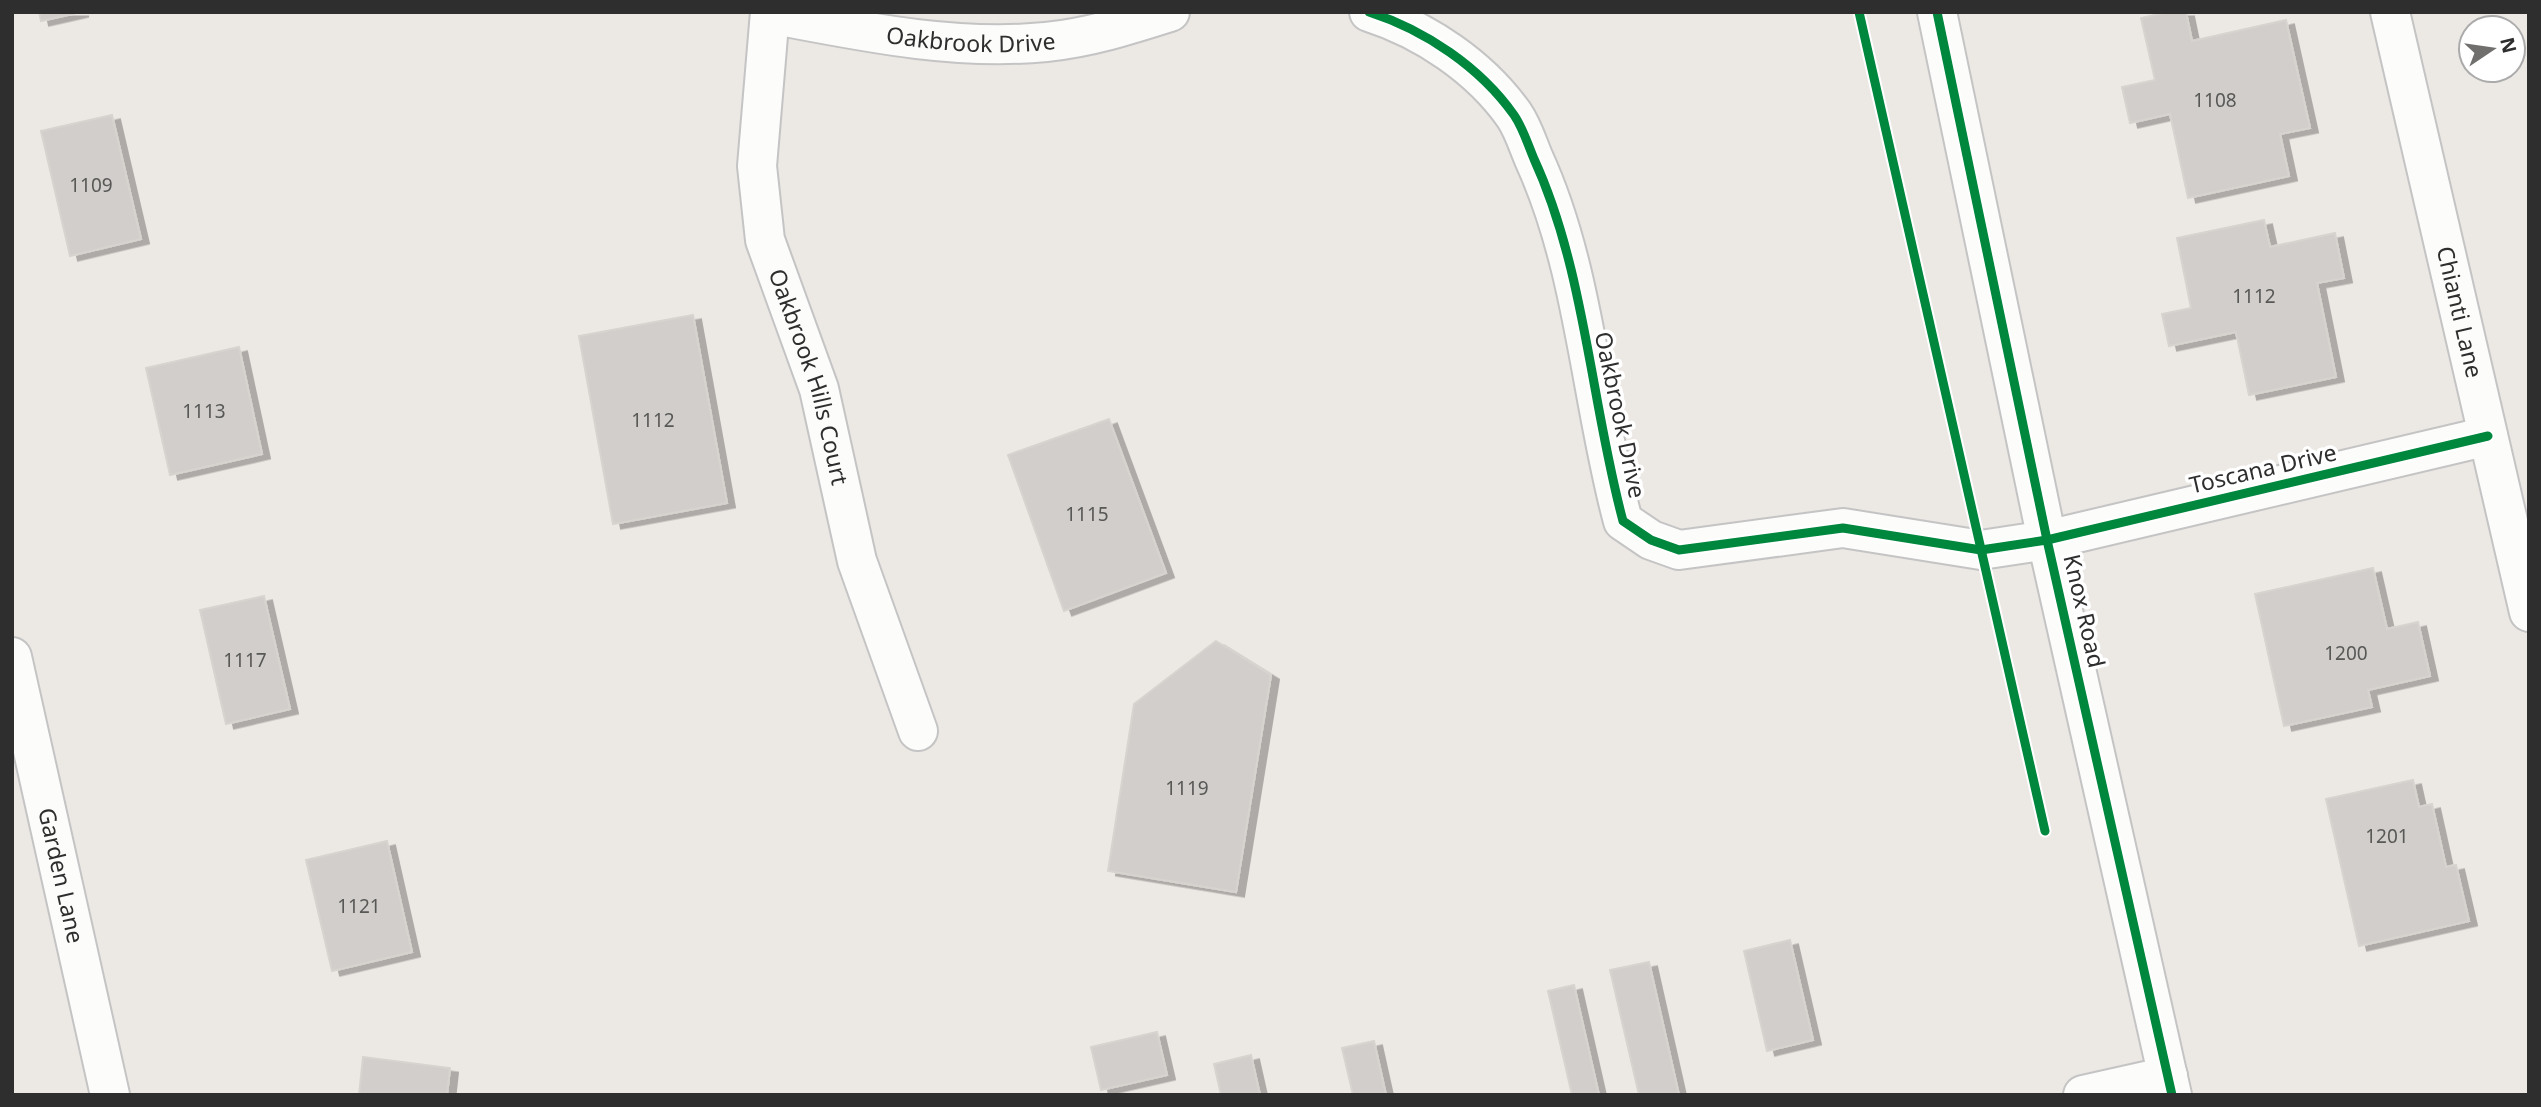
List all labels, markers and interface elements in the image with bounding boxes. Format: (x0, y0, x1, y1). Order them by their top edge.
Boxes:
north arrow (2457, 14, 2527, 84)
street label: Oakbrook Drive (884, 18, 1057, 59)
text: N (2494, 35, 2523, 56)
house number: 1108 (2193, 87, 2237, 113)
house number: 1109 (69, 172, 113, 198)
street label: Chianti Lane (2430, 243, 2491, 381)
street label: Oakbrook Hills Court (762, 264, 857, 488)
house number: 1112 (2232, 283, 2276, 309)
street label: Oakbrook Drive (1588, 329, 1654, 501)
house number: 1113 (182, 398, 226, 424)
house number: 1112 (631, 407, 675, 433)
street label: Toscana Drive (2186, 436, 2339, 500)
house number: 1115 (1065, 501, 1109, 527)
street label: Knox Road (2056, 551, 2114, 671)
house number: 1200 (2324, 640, 2368, 666)
house number: 1117 (223, 647, 267, 673)
house number: 1119 (1165, 775, 1209, 801)
street label: Garden Lane (31, 804, 93, 946)
house number: 1201 (2365, 823, 2409, 849)
house number: 1121 (337, 893, 381, 919)

